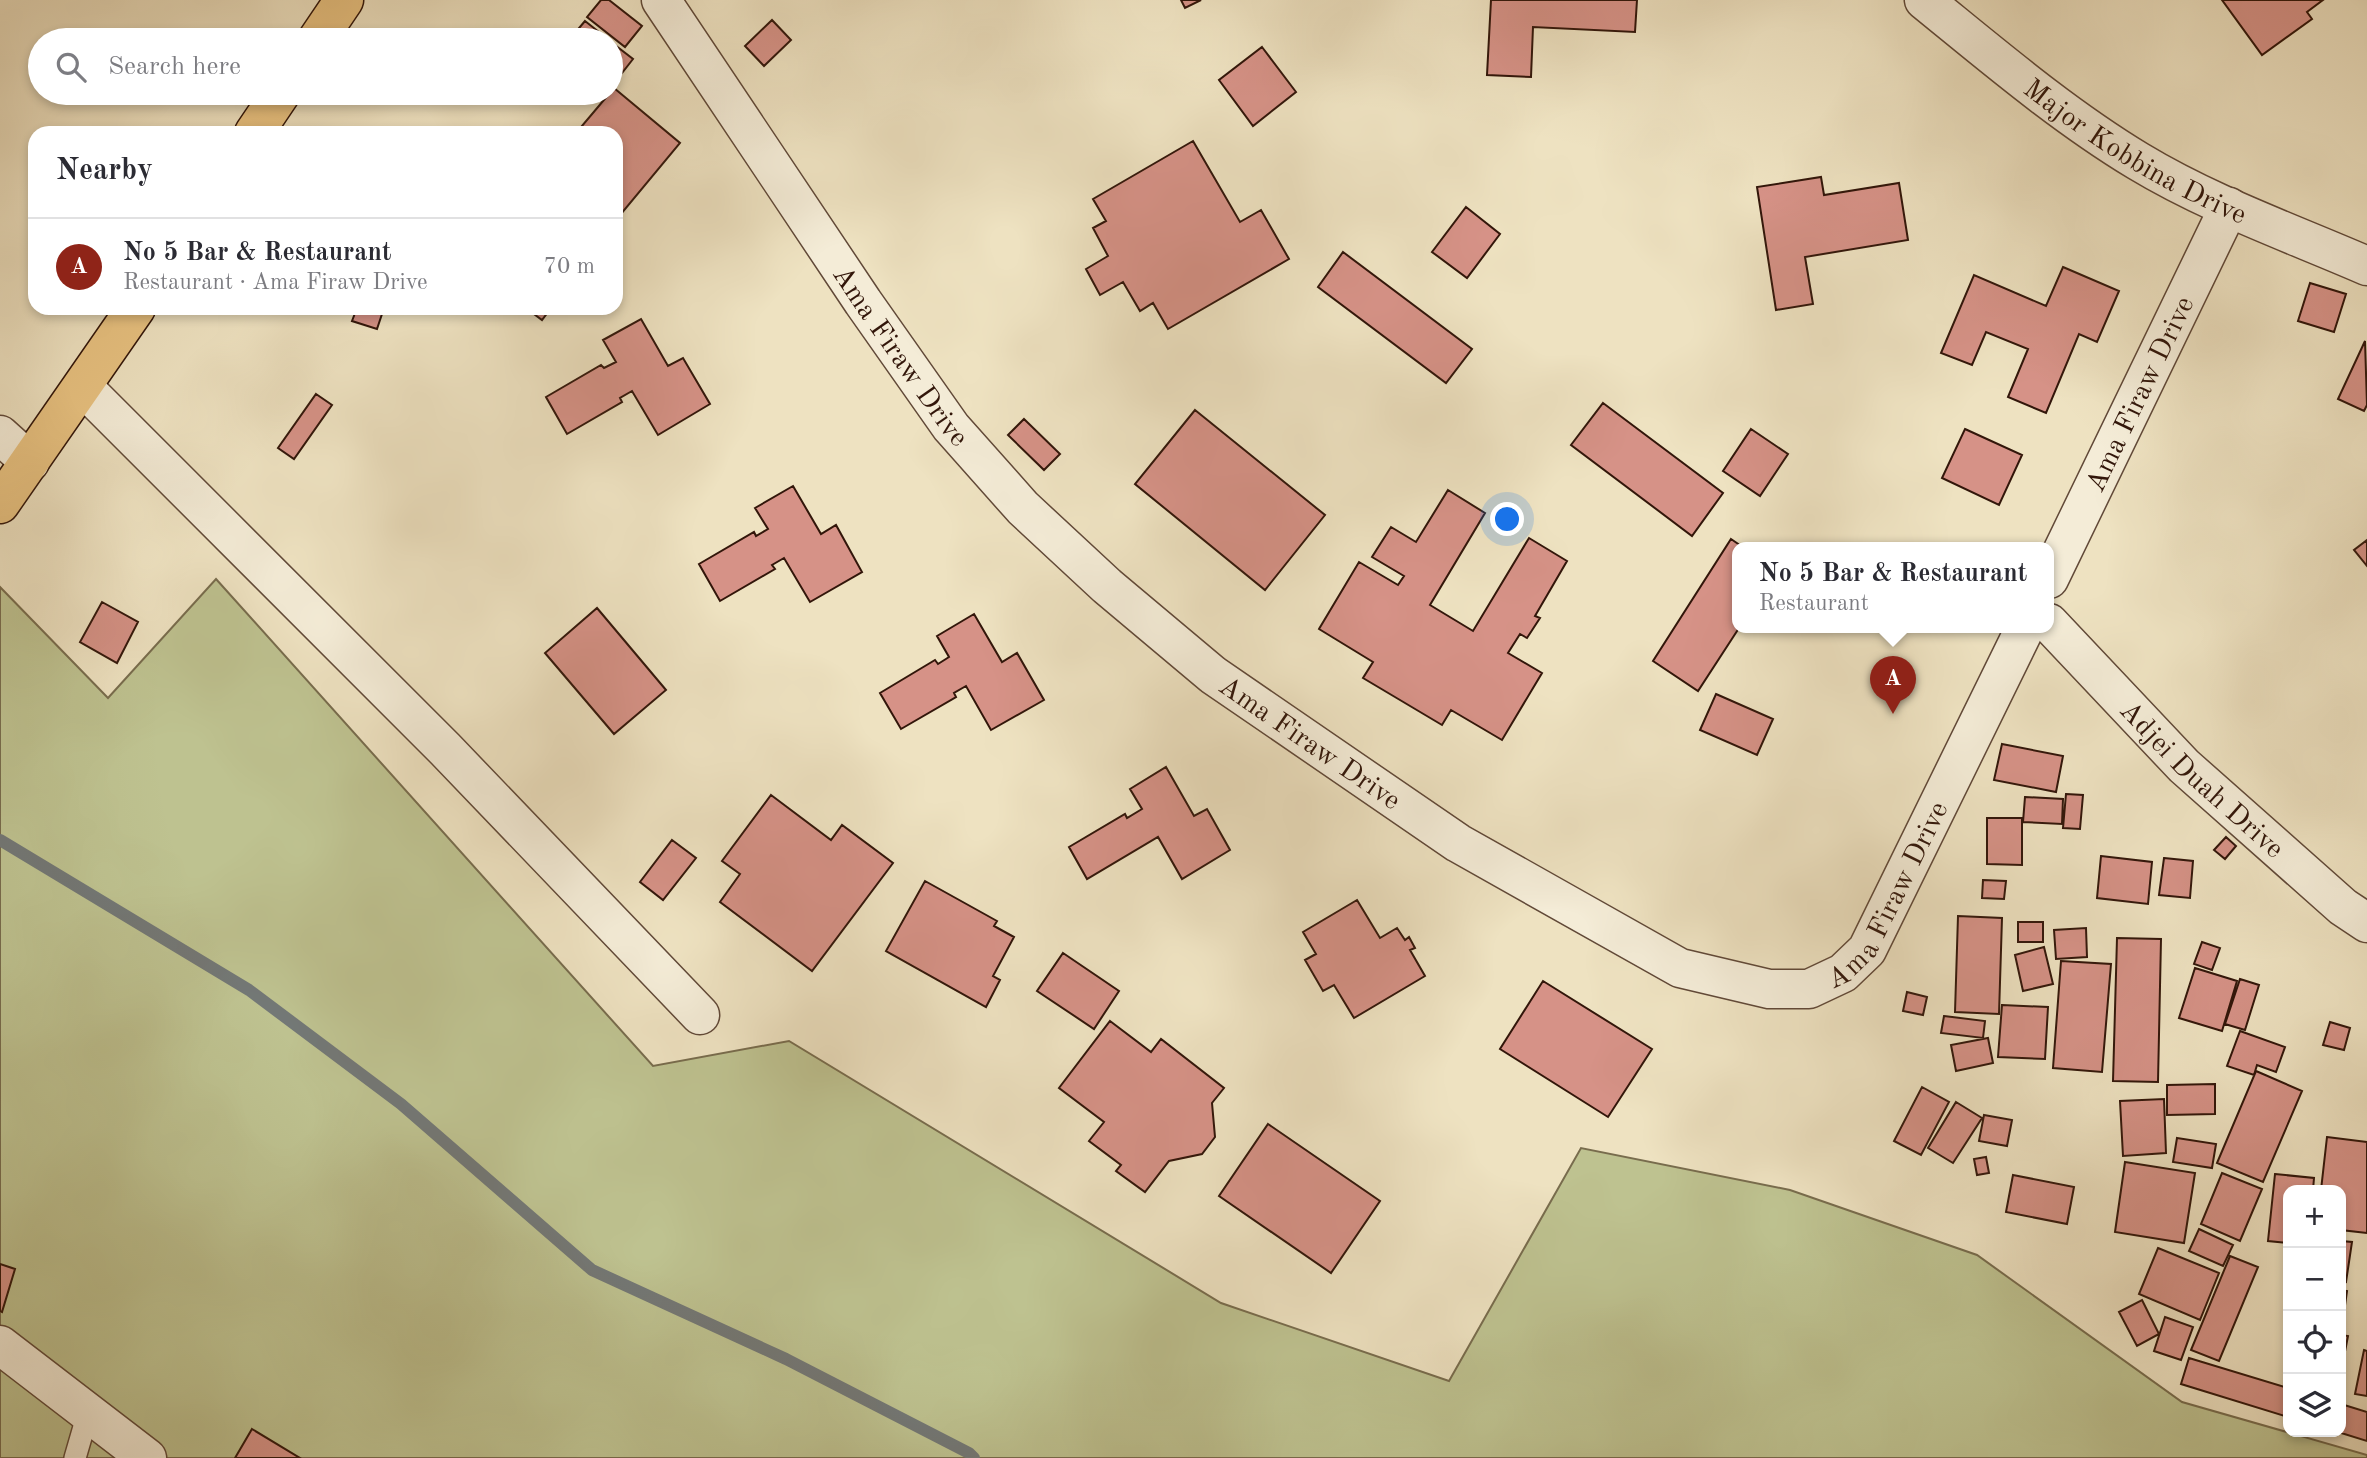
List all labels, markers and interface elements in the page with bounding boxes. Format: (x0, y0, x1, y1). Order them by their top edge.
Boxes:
search box (28, 28, 623, 105)
icon: search (52, 48, 90, 86)
text: Search here (108, 54, 241, 80)
street label: Major Kobbina Drive (2018, 75, 2250, 231)
text: Nearby (56, 156, 153, 186)
text: No 5 Bar & Restaurant (123, 240, 391, 266)
text: A (70, 255, 88, 278)
text: 70 m (544, 255, 595, 278)
street label: Ama Firaw Drive (826, 262, 972, 453)
text: Restaurant · Ama Firaw Drive (123, 271, 427, 294)
street label: Ama Firaw Drive (2082, 293, 2200, 497)
your location (1490, 502, 1524, 536)
popup (1732, 542, 2054, 633)
text: No 5 Bar & Restaurant (1759, 561, 2027, 587)
text: Restaurant (1759, 592, 1869, 615)
pin: A (1870, 656, 1916, 714)
street label: Ama Firaw Drive (1213, 673, 1405, 816)
street label: Adjei Duah Drive (2113, 697, 2288, 865)
street label: Ama Firaw Drive (1824, 798, 1954, 995)
map controls (2283, 1185, 2346, 1437)
button: + (2283, 1185, 2346, 1248)
button: − (2283, 1248, 2346, 1311)
button: locate (2283, 1311, 2346, 1374)
button: layers (2283, 1374, 2346, 1437)

